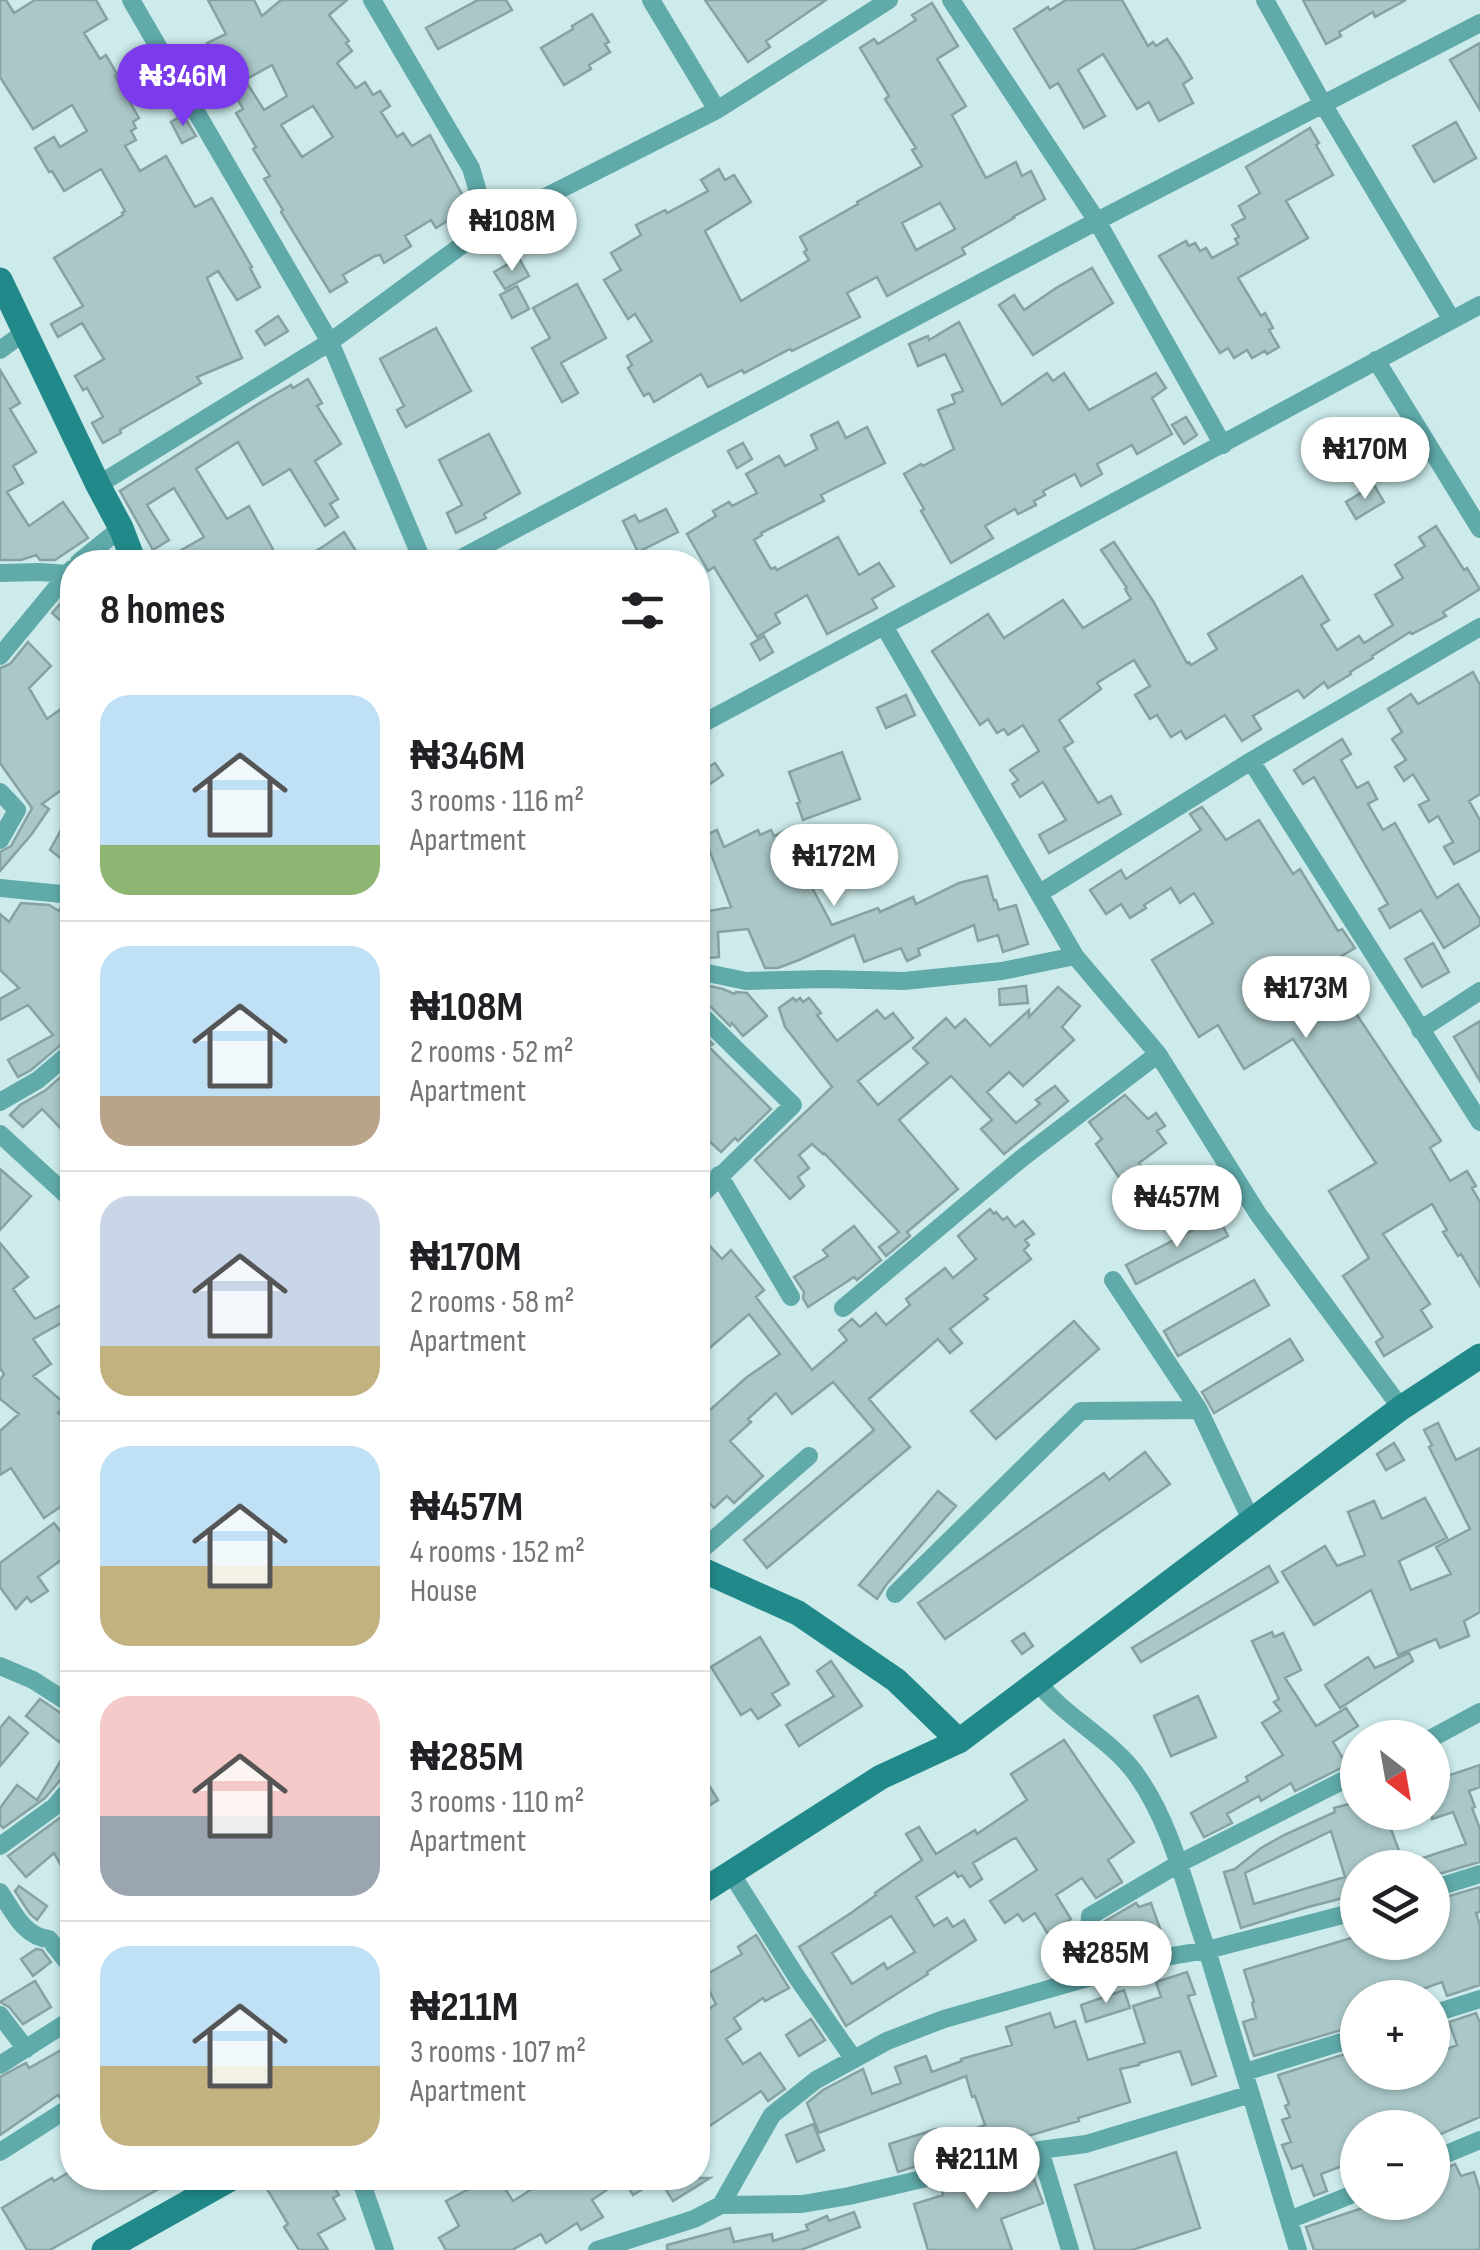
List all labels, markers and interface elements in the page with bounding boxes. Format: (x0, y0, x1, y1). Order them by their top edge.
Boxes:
pin: ₦346M (113, 44, 253, 129)
text: ₦346M (139, 57, 227, 96)
pin: ₦108M (442, 189, 582, 274)
text: ₦108M (469, 202, 555, 241)
pin: ₦170M (1295, 417, 1435, 502)
text: ₦170M (1323, 430, 1407, 469)
icon: filters (615, 583, 670, 638)
text: 8 homes (100, 585, 225, 636)
text: ₦346M (410, 731, 525, 782)
icon: home (180, 735, 300, 855)
text: 3 rooms · 116 m² (410, 782, 584, 821)
text: Apartment (410, 821, 526, 860)
pin: ₦172M (764, 824, 904, 909)
text: ₦172M (792, 837, 876, 876)
pin: ₦173M (1236, 956, 1376, 1041)
text: ₦173M (1264, 969, 1348, 1008)
text: ₦108M (410, 982, 523, 1033)
icon: home (180, 986, 300, 1106)
text: 2 rooms · 52 m² (410, 1033, 574, 1072)
text: Apartment (410, 1072, 526, 1111)
pin: ₦457M (1107, 1165, 1247, 1250)
text: ₦457M (1134, 1178, 1220, 1217)
text: ₦170M (410, 1232, 521, 1283)
icon: home (180, 1236, 300, 1356)
text: 2 rooms · 58 m² (410, 1283, 575, 1322)
text: Apartment (410, 1322, 526, 1361)
text: ₦457M (410, 1482, 523, 1533)
icon: home (180, 1486, 300, 1606)
text: 4 rooms · 152 m² (410, 1533, 585, 1572)
text: House (410, 1572, 477, 1611)
north arrow (1340, 1720, 1450, 1830)
map controls (1340, 1720, 1450, 2220)
text: ₦285M (410, 1732, 524, 1783)
icon: home (180, 1736, 300, 1856)
text: 3 rooms · 110 m² (410, 1783, 585, 1822)
text: Apartment (410, 1822, 526, 1861)
button: layers (1340, 1850, 1450, 1960)
pin: ₦285M (1036, 1921, 1176, 2006)
text: ₦285M (1063, 1934, 1149, 1973)
button: + (1340, 1980, 1450, 2090)
text: ₦211M (410, 1982, 518, 2033)
icon: home (180, 1986, 300, 2106)
text: 3 rooms · 107 m² (410, 2033, 586, 2072)
text: Apartment (410, 2072, 526, 2111)
button: − (1340, 2110, 1450, 2220)
pin: ₦211M (907, 2127, 1047, 2212)
text: ₦211M (936, 2140, 1018, 2179)

